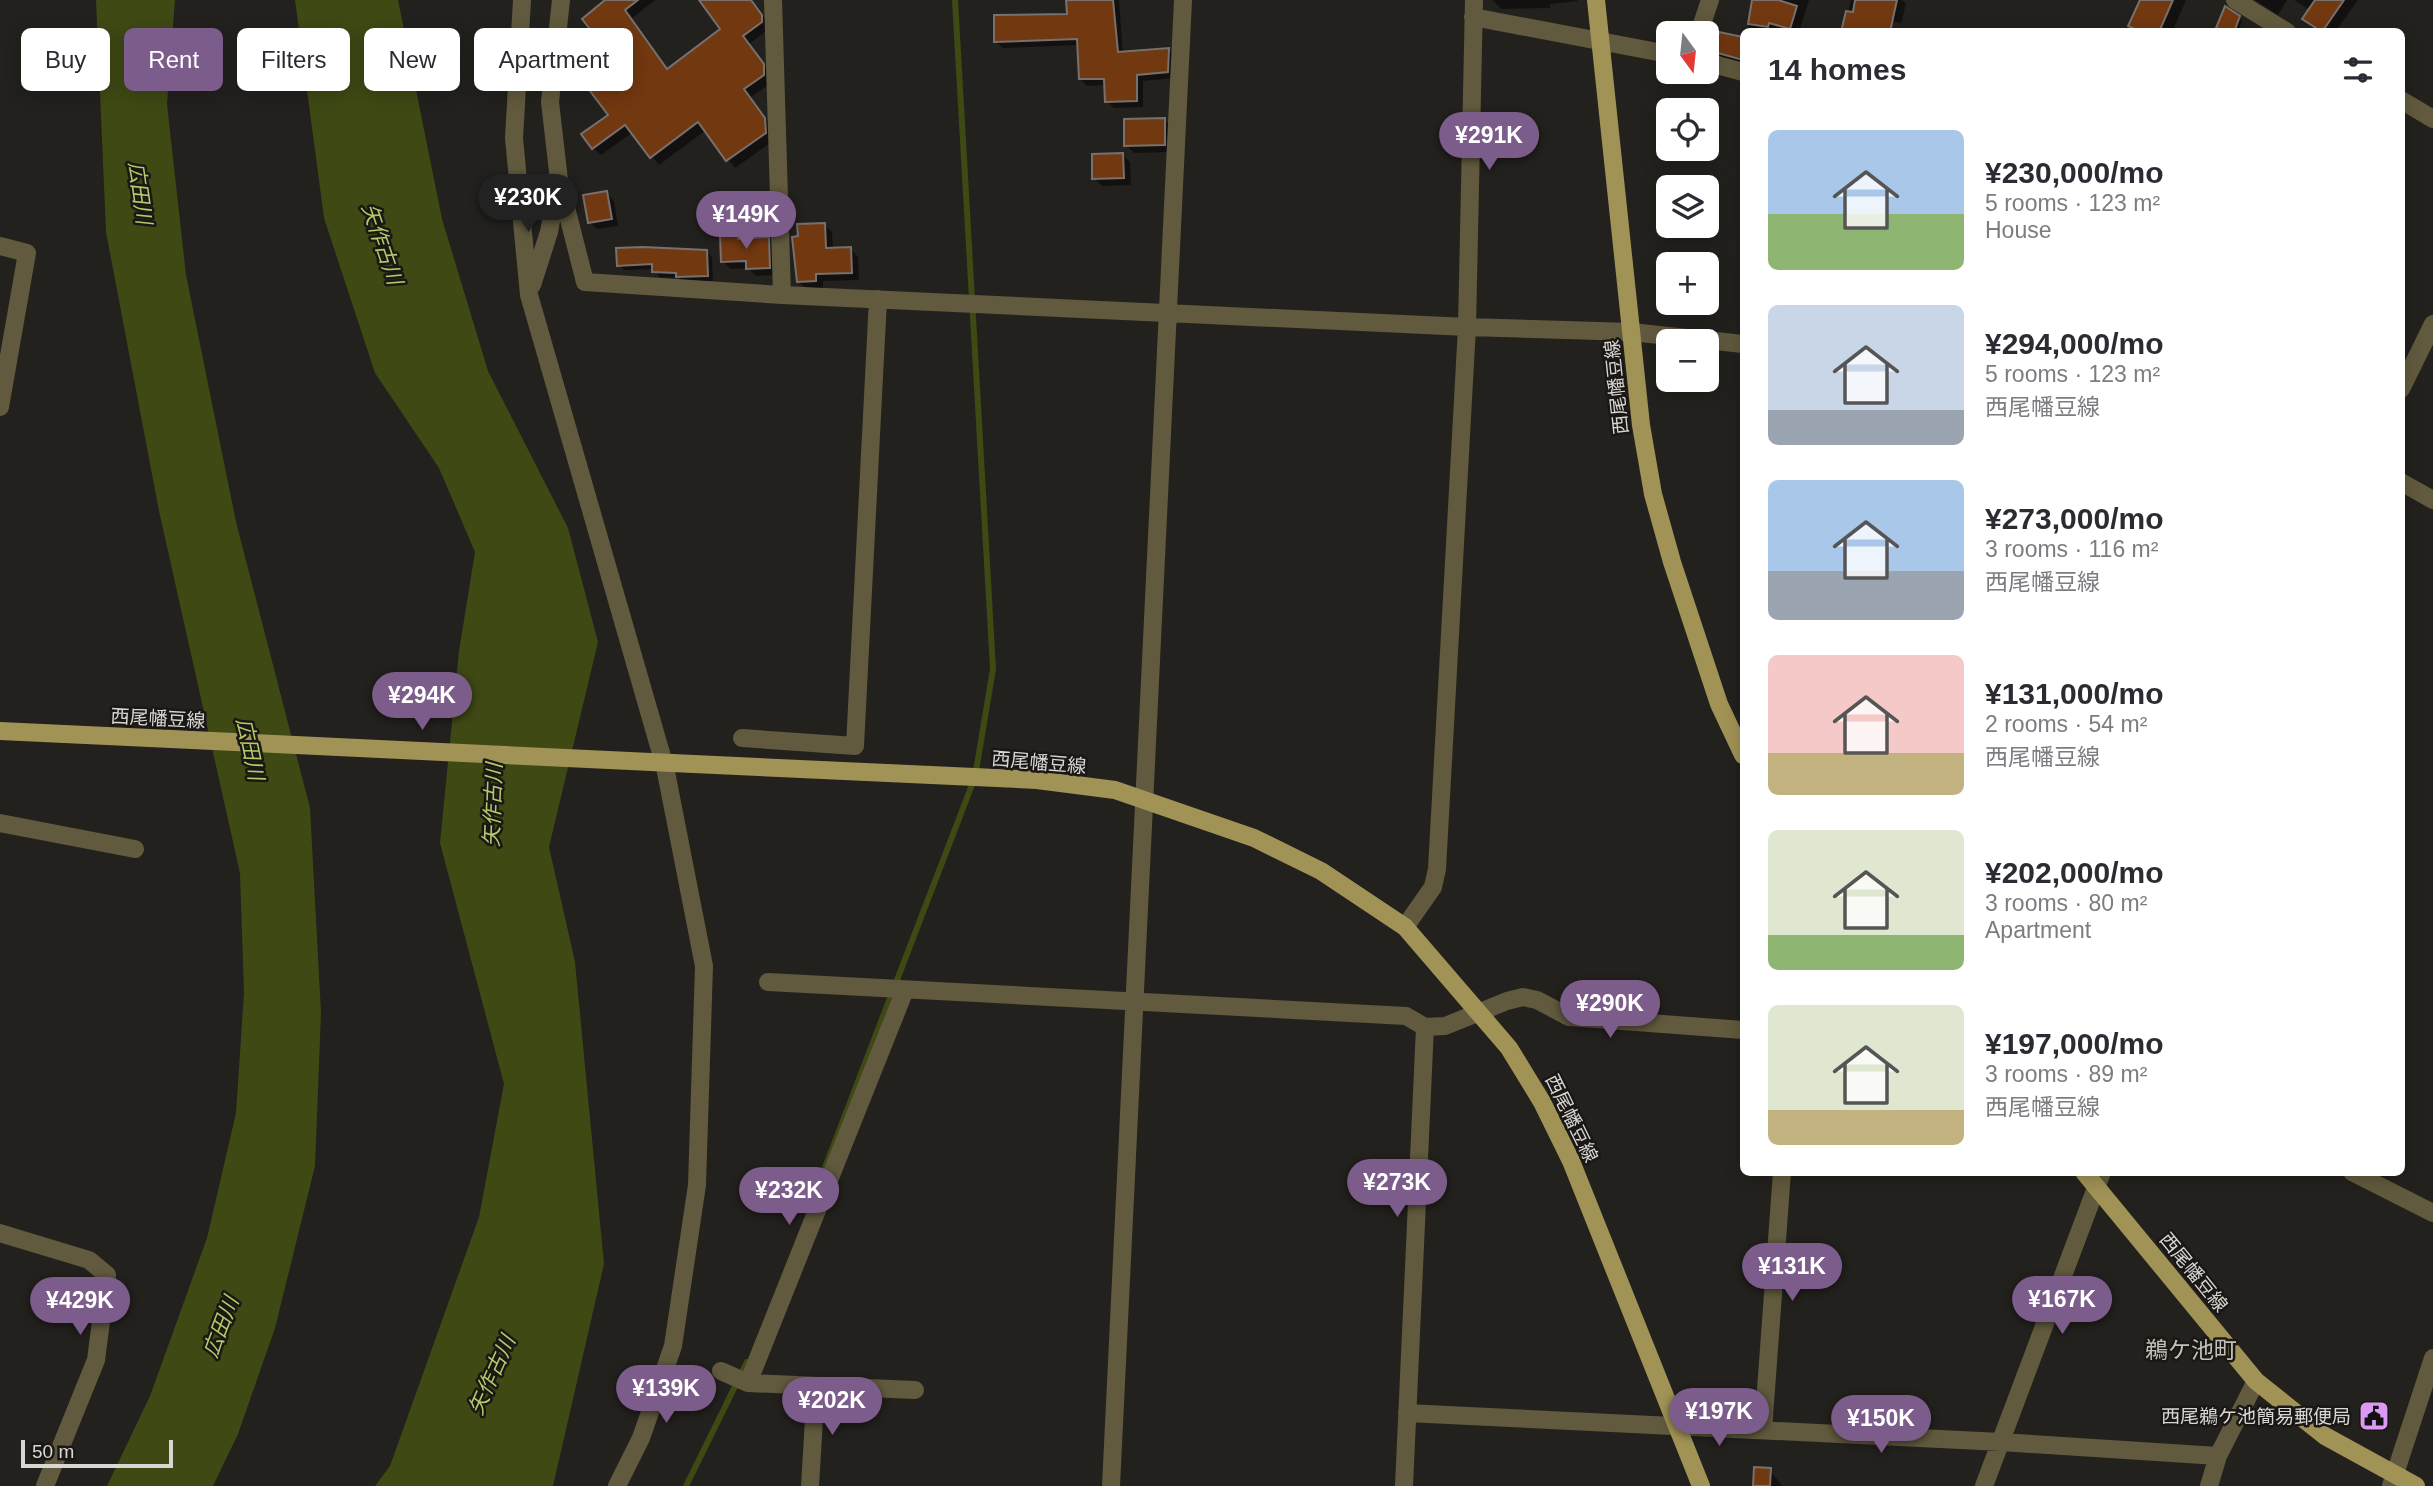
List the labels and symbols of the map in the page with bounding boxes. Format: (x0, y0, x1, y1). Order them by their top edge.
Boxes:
north arrow (1656, 21, 1718, 84)
pin: ¥291K (1440, 113, 1538, 172)
water label: 広田川 (125, 160, 157, 228)
pin: ¥230K (479, 174, 577, 234)
pin: ¥149K (697, 191, 795, 251)
water label: 矢作古川 (358, 200, 408, 289)
street label: 西尾幡豆線 (1601, 339, 1632, 435)
pin: ¥294K (373, 672, 471, 732)
street label: 西尾幡豆線 (110, 706, 206, 731)
water label: 広田川 (233, 716, 269, 784)
street label: 西尾幡豆線 (991, 748, 1087, 777)
water label: 矢作古川 (480, 761, 506, 847)
pin: ¥290K (1561, 981, 1659, 1040)
street label: 西尾幡豆線 (1541, 1071, 1602, 1166)
pin: ¥273K (1348, 1160, 1446, 1219)
pin: ¥232K (740, 1168, 838, 1227)
street label: 西尾幡豆線 (2156, 1229, 2232, 1316)
pin: ¥131K (1743, 1244, 1841, 1303)
pin: ¥167K (2013, 1276, 2111, 1336)
pin: ¥429K (31, 1278, 129, 1337)
water label: 広田川 (199, 1291, 243, 1360)
water label: 矢作古川 (464, 1330, 520, 1418)
district label: 鵜ケ池町 (2145, 1337, 2237, 1363)
pin: ¥139K (617, 1366, 715, 1425)
pin: ¥202K (783, 1378, 881, 1437)
pin: ¥197K (1670, 1388, 1768, 1448)
pin: ¥150K (1832, 1396, 1930, 1455)
public building icon: 西尾鵜ケ池簡易郵便局 (2357, 1399, 2391, 1433)
place label: 西尾鵜ケ池簡易郵便局 (2161, 1406, 2351, 1427)
scale bar (21, 1437, 173, 1469)

